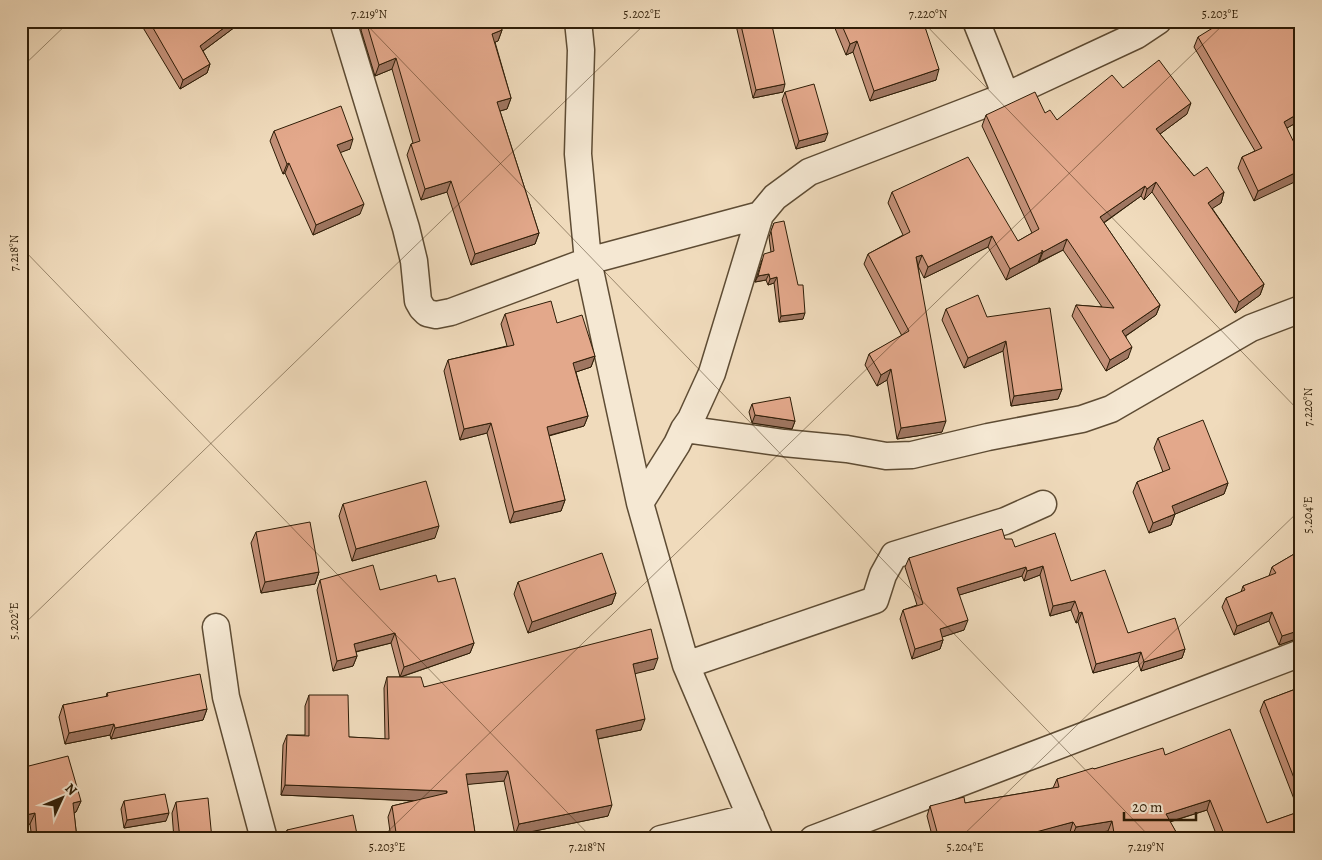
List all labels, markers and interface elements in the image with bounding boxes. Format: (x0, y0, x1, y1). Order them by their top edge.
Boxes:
text: 7.219°N (351, 6, 387, 22)
text: 5.202°E (623, 6, 661, 22)
text: 7.220°N (909, 6, 948, 22)
text: 5.203°E (1202, 6, 1238, 22)
text: 7.218°N (6, 234, 22, 271)
text: 7.220°N (1300, 387, 1316, 426)
text: 5.204°E (1300, 496, 1316, 534)
text: 5.202°E (6, 602, 22, 640)
north arrow (38, 772, 88, 822)
text: N (61, 779, 81, 800)
scale bar (1124, 790, 1197, 822)
text: 20 m (1132, 797, 1163, 817)
text: 5.203°E (369, 839, 405, 855)
text: 7.218°N (569, 839, 606, 855)
text: 5.204°E (946, 839, 984, 855)
text: 7.219°N (1128, 839, 1164, 855)

